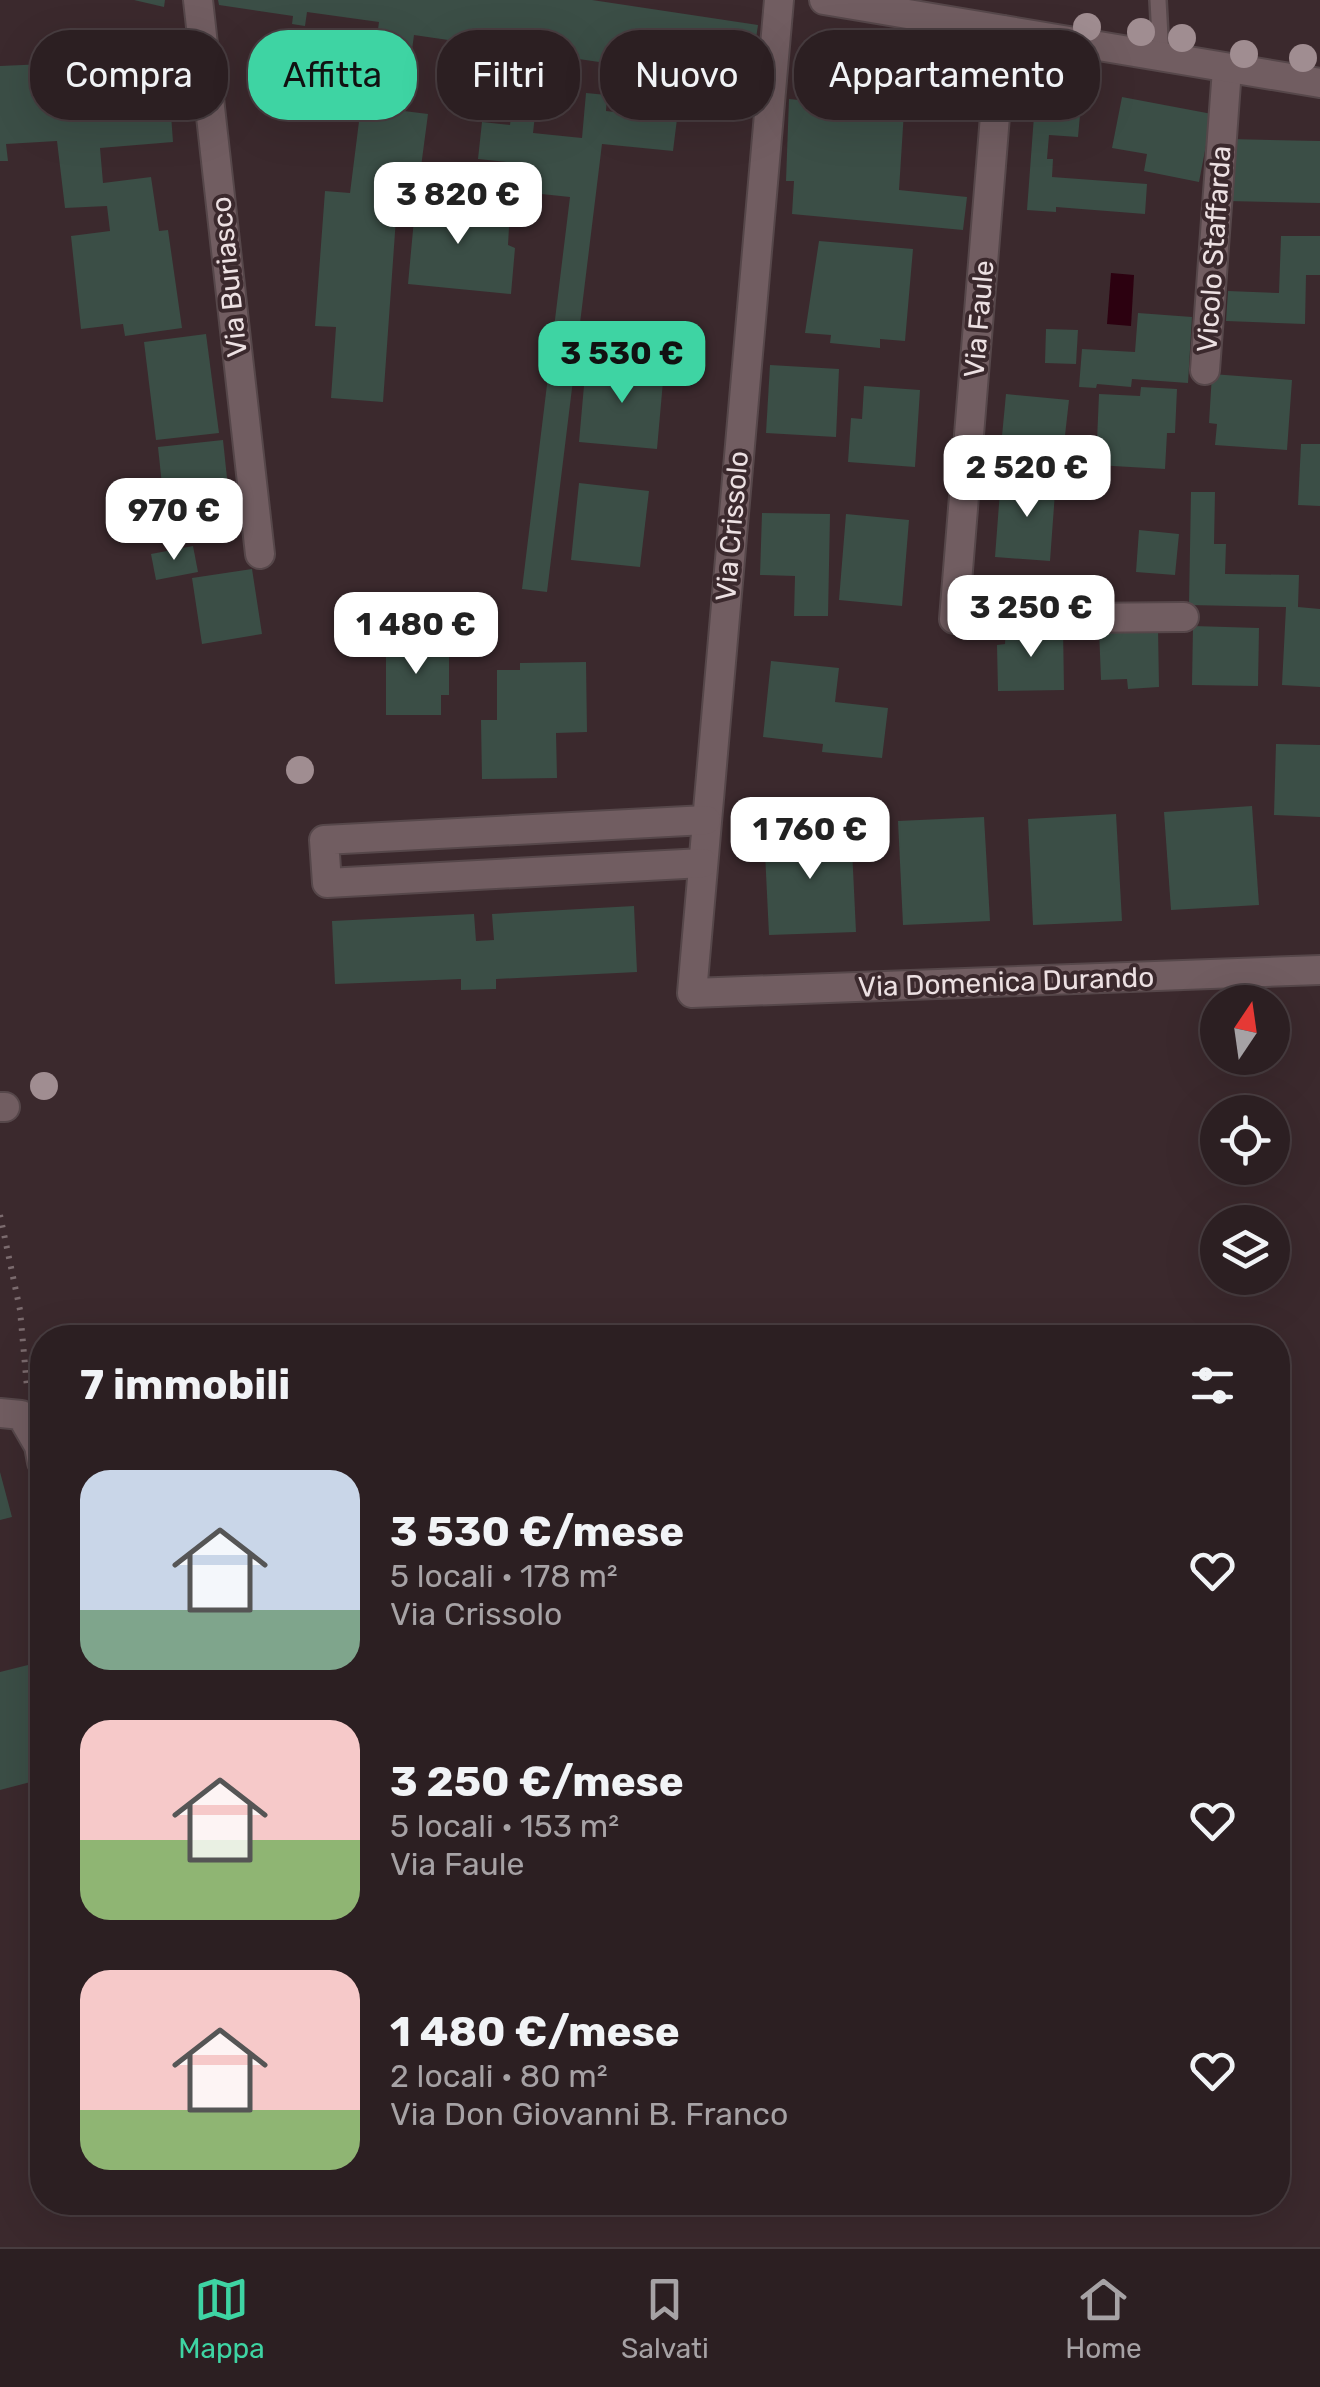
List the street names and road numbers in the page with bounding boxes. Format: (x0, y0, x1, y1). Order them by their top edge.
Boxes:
street label: Vicolo Staffarda (1190, 145, 1238, 353)
street label: Via Buriasco (204, 195, 254, 359)
street label: Via Faule (957, 259, 1001, 379)
street label: Via Crissolo (709, 449, 755, 603)
street label: Via Domenica Durando (857, 960, 1155, 1004)

